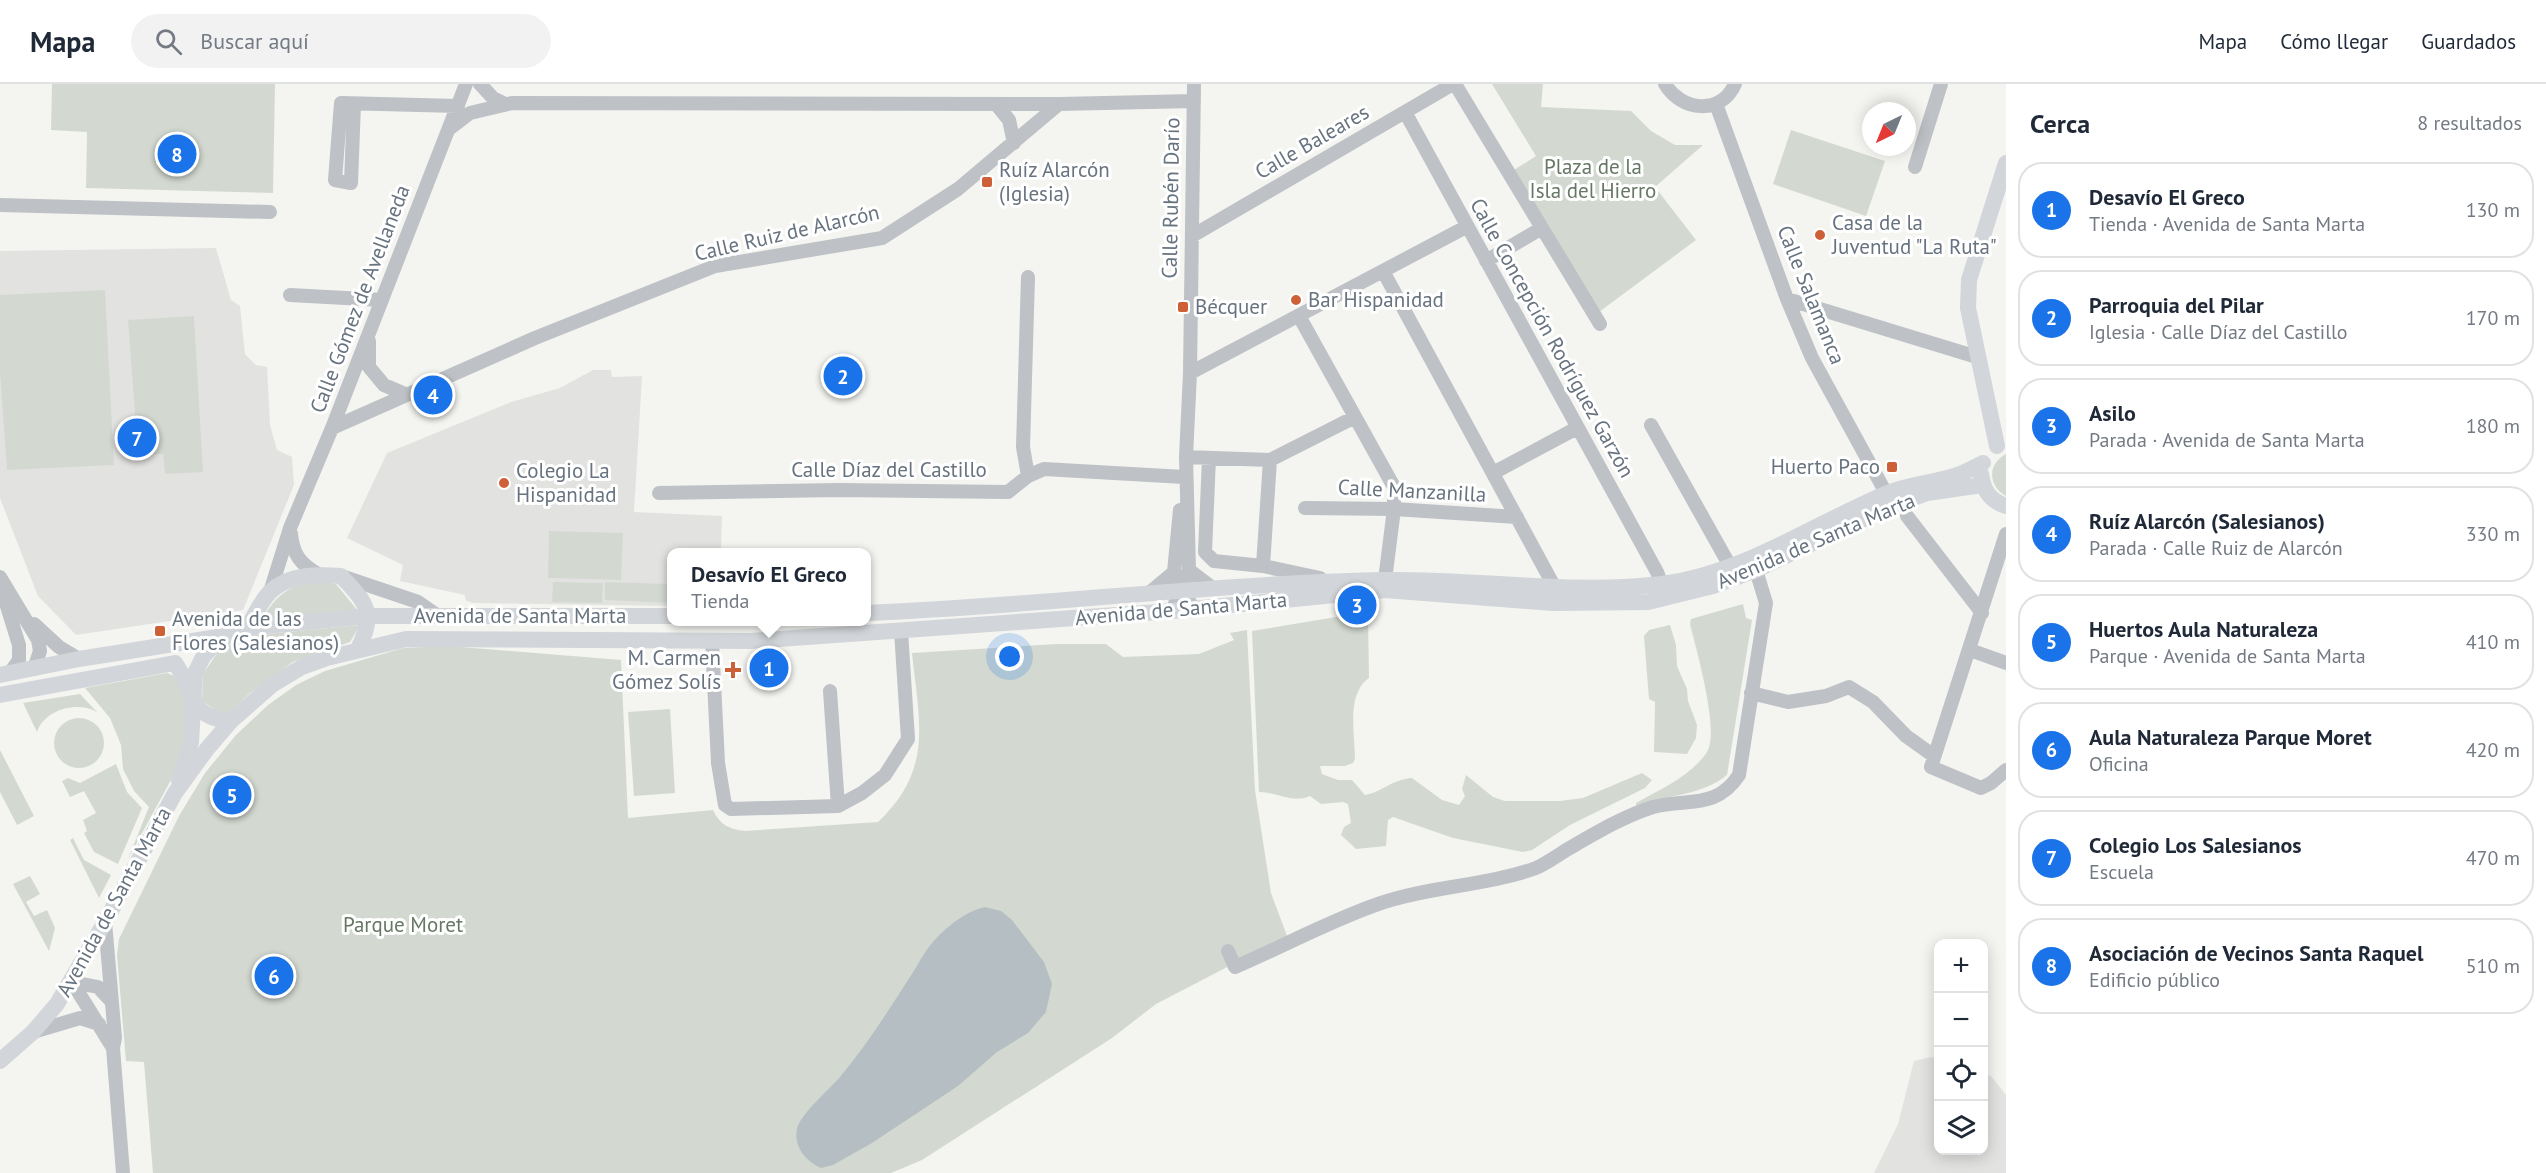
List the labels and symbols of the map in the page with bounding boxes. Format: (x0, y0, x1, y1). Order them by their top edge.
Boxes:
street label: Calle Baleares (1250, 98, 1374, 185)
north arrow (1862, 102, 1916, 156)
street label: Calle Rubén Darío (1156, 117, 1185, 279)
pin: 8 (158, 132, 196, 176)
park label: Plaza de la Isla del Hierro (1530, 153, 1656, 204)
place label: Ruíz Alarcón (Iglesia) (999, 156, 1110, 207)
marker: Ruíz Alarcón (Iglesia) (980, 175, 994, 189)
street label: Calle Gómez de Avellaneda (304, 181, 416, 417)
street label: Calle Concepción Rodríguez Garzón (1464, 193, 1641, 482)
street label: Calle Ruiz de Alarcón (692, 198, 882, 267)
place label: Casa de la Juventud "La Ruta" (1831, 209, 1997, 260)
street label: Calle Salamanca (1771, 221, 1852, 368)
marker: Casa de la Juventud "La Ruta" (1813, 228, 1827, 242)
place label: Bar Hispanidad (1308, 286, 1444, 313)
place label: Bécquer (1195, 293, 1267, 320)
marker: Bar Hispanidad (1289, 293, 1303, 307)
marker: Bécquer (1176, 300, 1190, 314)
pin: 2 (824, 354, 862, 398)
pin: 4 (414, 372, 452, 418)
pin: 7 (118, 416, 156, 460)
place label: Huerto Paco (1771, 453, 1880, 480)
street label: Calle Díaz del Castillo (791, 456, 987, 483)
place label: Colegio La Hispanidad (516, 457, 617, 508)
marker: Huerto Paco (1885, 460, 1899, 474)
street label: Calle Manzanilla (1337, 473, 1487, 508)
marker: Colegio La Hispanidad (497, 476, 511, 490)
street label: Avenida de Santa Marta (1713, 487, 1919, 595)
pin: 3 (1338, 582, 1376, 628)
street label: Avenida de Santa Marta (1074, 586, 1288, 631)
street label: Avenida de Santa Marta (414, 602, 626, 629)
place label: Avenida de las Flores (Salesianos) (172, 605, 339, 656)
marker: Avenida de las Flores (Salesianos) (153, 624, 167, 638)
your location (995, 642, 1024, 671)
place label: M. Carmen Gómez Solís (612, 644, 721, 695)
pin: 1 (750, 646, 788, 690)
marker: M. Carmen Gómez Solís (726, 663, 740, 677)
pin: 5 (212, 772, 252, 818)
street label: Avenida de Santa Marta (50, 802, 177, 1001)
park label: Parque Moret (343, 911, 463, 938)
pin: 6 (254, 954, 294, 998)

